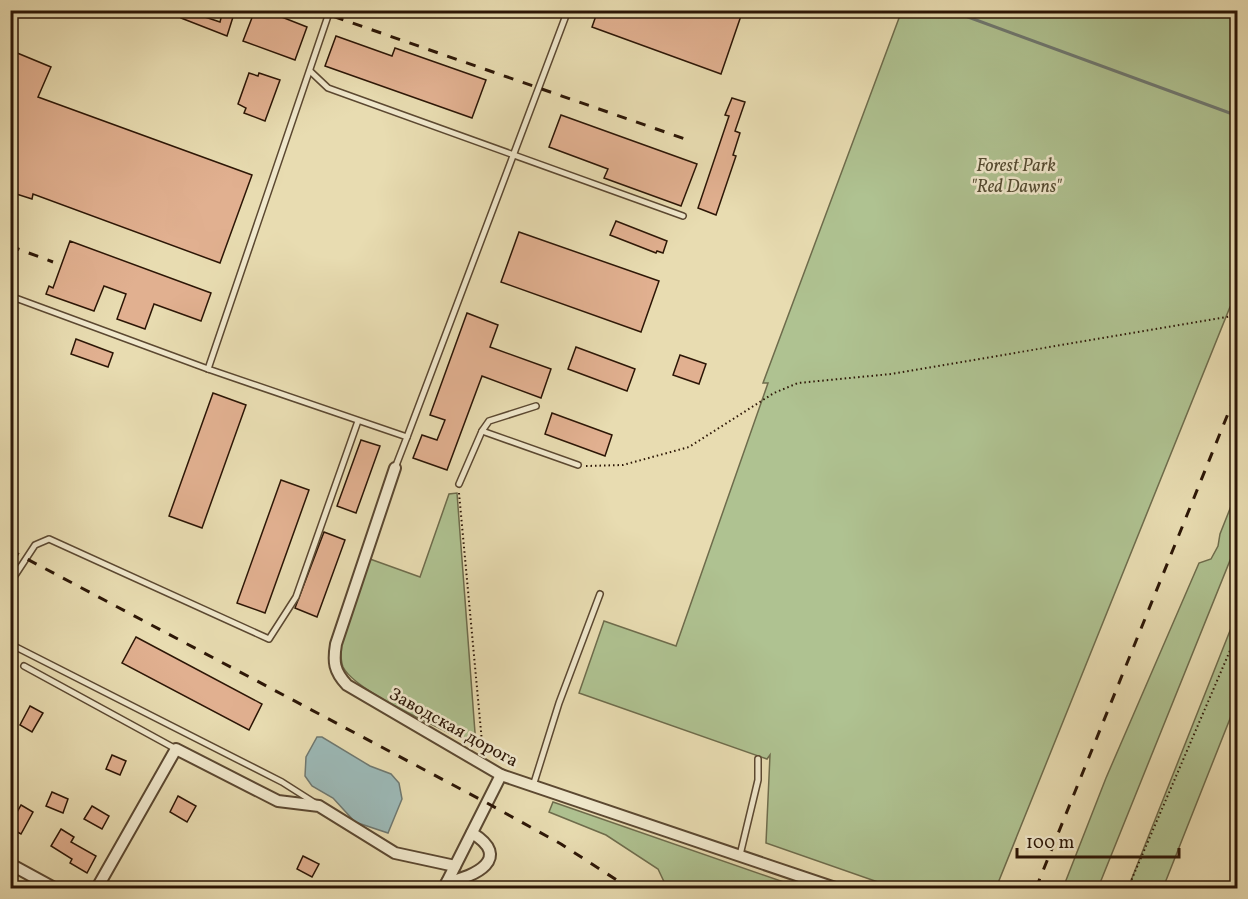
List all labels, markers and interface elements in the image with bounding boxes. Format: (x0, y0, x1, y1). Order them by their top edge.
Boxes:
park label: Forest Park "Red Dawns" (971, 154, 1062, 200)
street label: Заводская дорога (384, 682, 522, 774)
scale bar (1017, 821, 1179, 859)
text: 100 m (1026, 831, 1075, 856)

